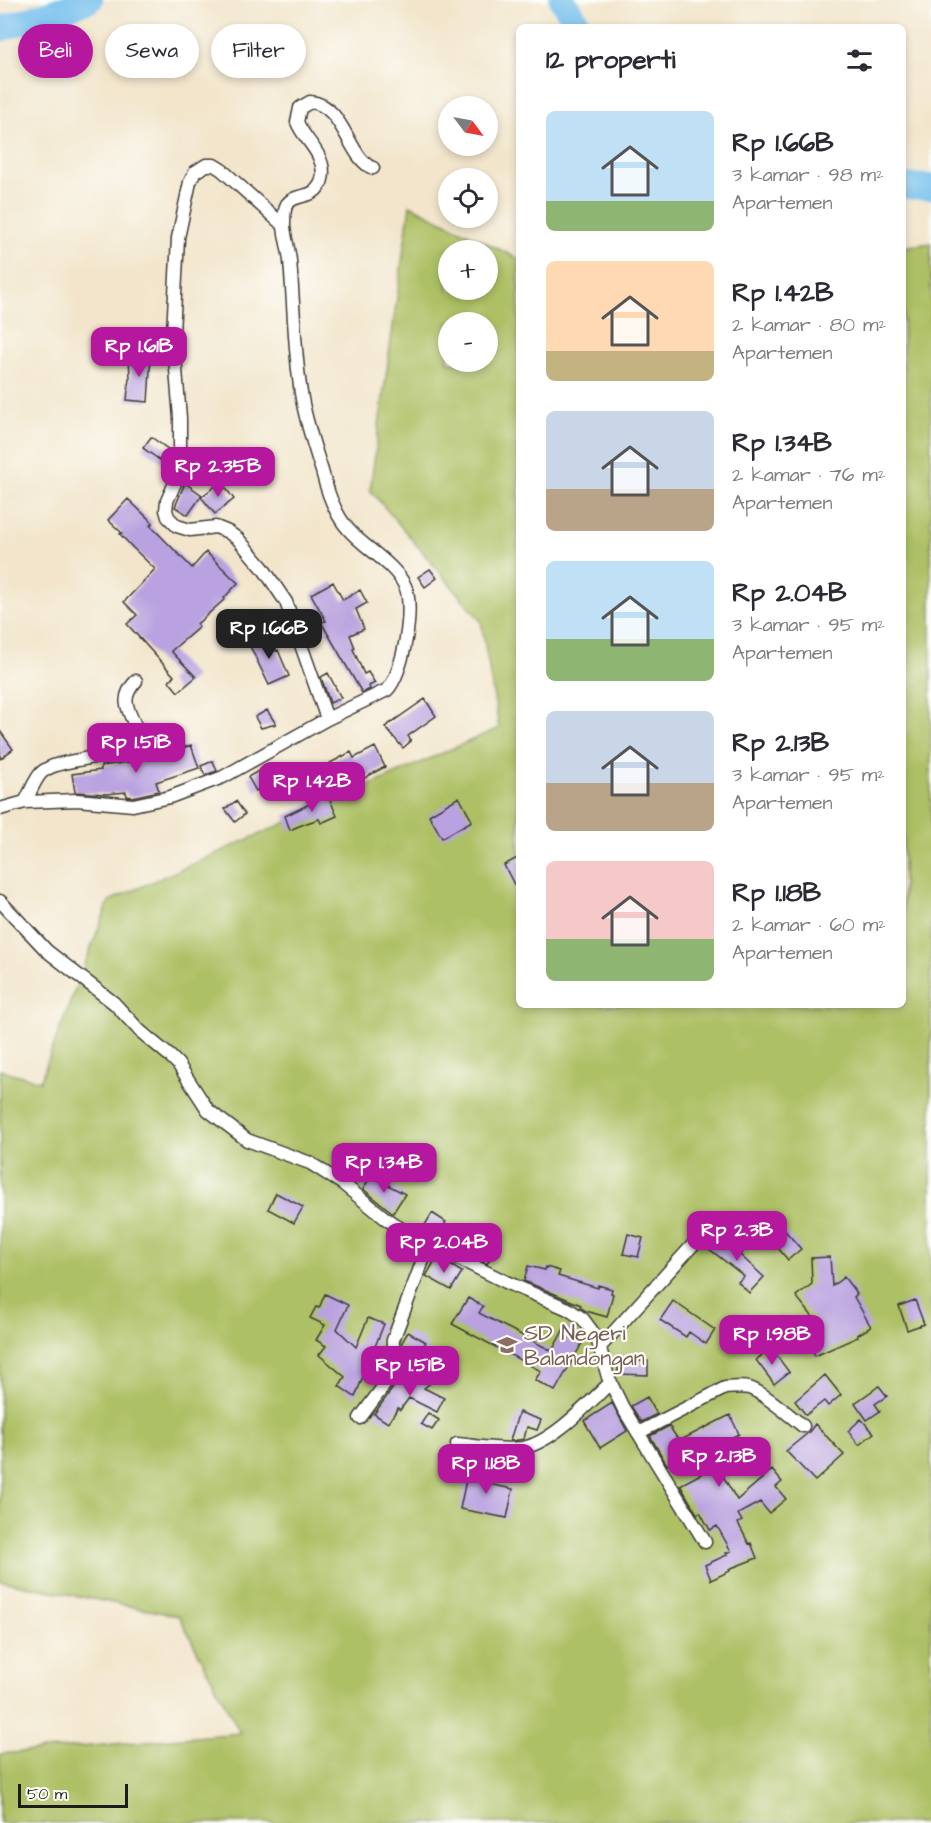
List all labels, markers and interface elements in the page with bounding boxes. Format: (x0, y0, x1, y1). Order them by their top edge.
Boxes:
chip: Beli (18, 24, 93, 78)
chip: Sewa (105, 24, 199, 78)
chip: Filter (211, 24, 306, 78)
text: 12 properti (546, 42, 675, 78)
icon: filters (843, 44, 876, 77)
north arrow (438, 96, 498, 156)
map controls (438, 96, 498, 372)
text: Rp 1.66B (732, 125, 834, 161)
icon: home (594, 135, 666, 207)
text: 3 kamar · 98 m² (732, 161, 884, 189)
button: locate (438, 168, 498, 228)
text: Apartemen (732, 189, 832, 217)
button: + (438, 240, 498, 300)
text: Rp 1.42B (732, 275, 833, 311)
icon: home (594, 285, 666, 357)
text: 2 kamar · 80 m² (732, 311, 886, 339)
button: − (438, 312, 498, 372)
pin: Rp 1.61B (77, 327, 201, 378)
text: Rp 1.61B (105, 332, 173, 360)
text: Apartemen (732, 339, 832, 367)
text: Rp 1.34B (732, 425, 832, 461)
icon: home (594, 435, 666, 507)
pin: Rp 2.35B (156, 447, 280, 498)
text: Rp 2.35B (175, 452, 261, 480)
text: 2 kamar · 76 m² (732, 461, 885, 489)
text: Apartemen (732, 489, 832, 517)
text: Rp 2.04B (732, 575, 847, 611)
icon: home (594, 585, 666, 657)
pin: Rp 1.66B (207, 609, 331, 660)
text: 3 kamar · 95 m² (732, 611, 885, 639)
text: Rp 1.66B (230, 614, 308, 642)
text: Apartemen (732, 639, 832, 667)
pin: Rp 1.51B (74, 723, 198, 774)
text: Rp 2.13B (732, 725, 829, 761)
text: Rp 1.51B (101, 728, 171, 756)
icon: home (594, 735, 666, 807)
text: 3 kamar · 95 m² (732, 761, 885, 789)
pin: Rp 1.42B (250, 762, 374, 813)
text: Rp 1.42B (273, 767, 351, 795)
text: Apartemen (732, 789, 832, 817)
text: Rp 1.18B (732, 875, 821, 911)
icon: home (594, 885, 666, 957)
text: 2 kamar · 60 m² (732, 911, 886, 939)
text: Apartemen (732, 939, 832, 967)
pin: Rp 1.34B (322, 1143, 446, 1194)
text: Rp 1.34B (346, 1148, 422, 1176)
pin: Rp 2.3B (682, 1211, 792, 1262)
text: Rp 2.3B (701, 1216, 773, 1244)
pin: Rp 2.04B (382, 1223, 506, 1274)
text: Rp 2.04B (400, 1228, 488, 1256)
pin: Rp 1.98B (710, 1315, 834, 1366)
place label: SD Negeri Balandongan (524, 1318, 645, 1375)
text: Rp 1.98B (733, 1320, 811, 1348)
school or university icon: SD Negeri Balandongan (495, 1333, 519, 1357)
pin: Rp 1.51B (348, 1346, 472, 1397)
text: Rp 1.51B (375, 1351, 445, 1379)
pin: Rp 2.13B (657, 1437, 781, 1488)
text: Rp 2.13B (682, 1442, 756, 1470)
pin: Rp 1.18B (424, 1444, 548, 1495)
text: Rp 1.18B (452, 1449, 520, 1477)
scale bar (18, 1781, 128, 1808)
text: 50 m (27, 1783, 67, 1805)

